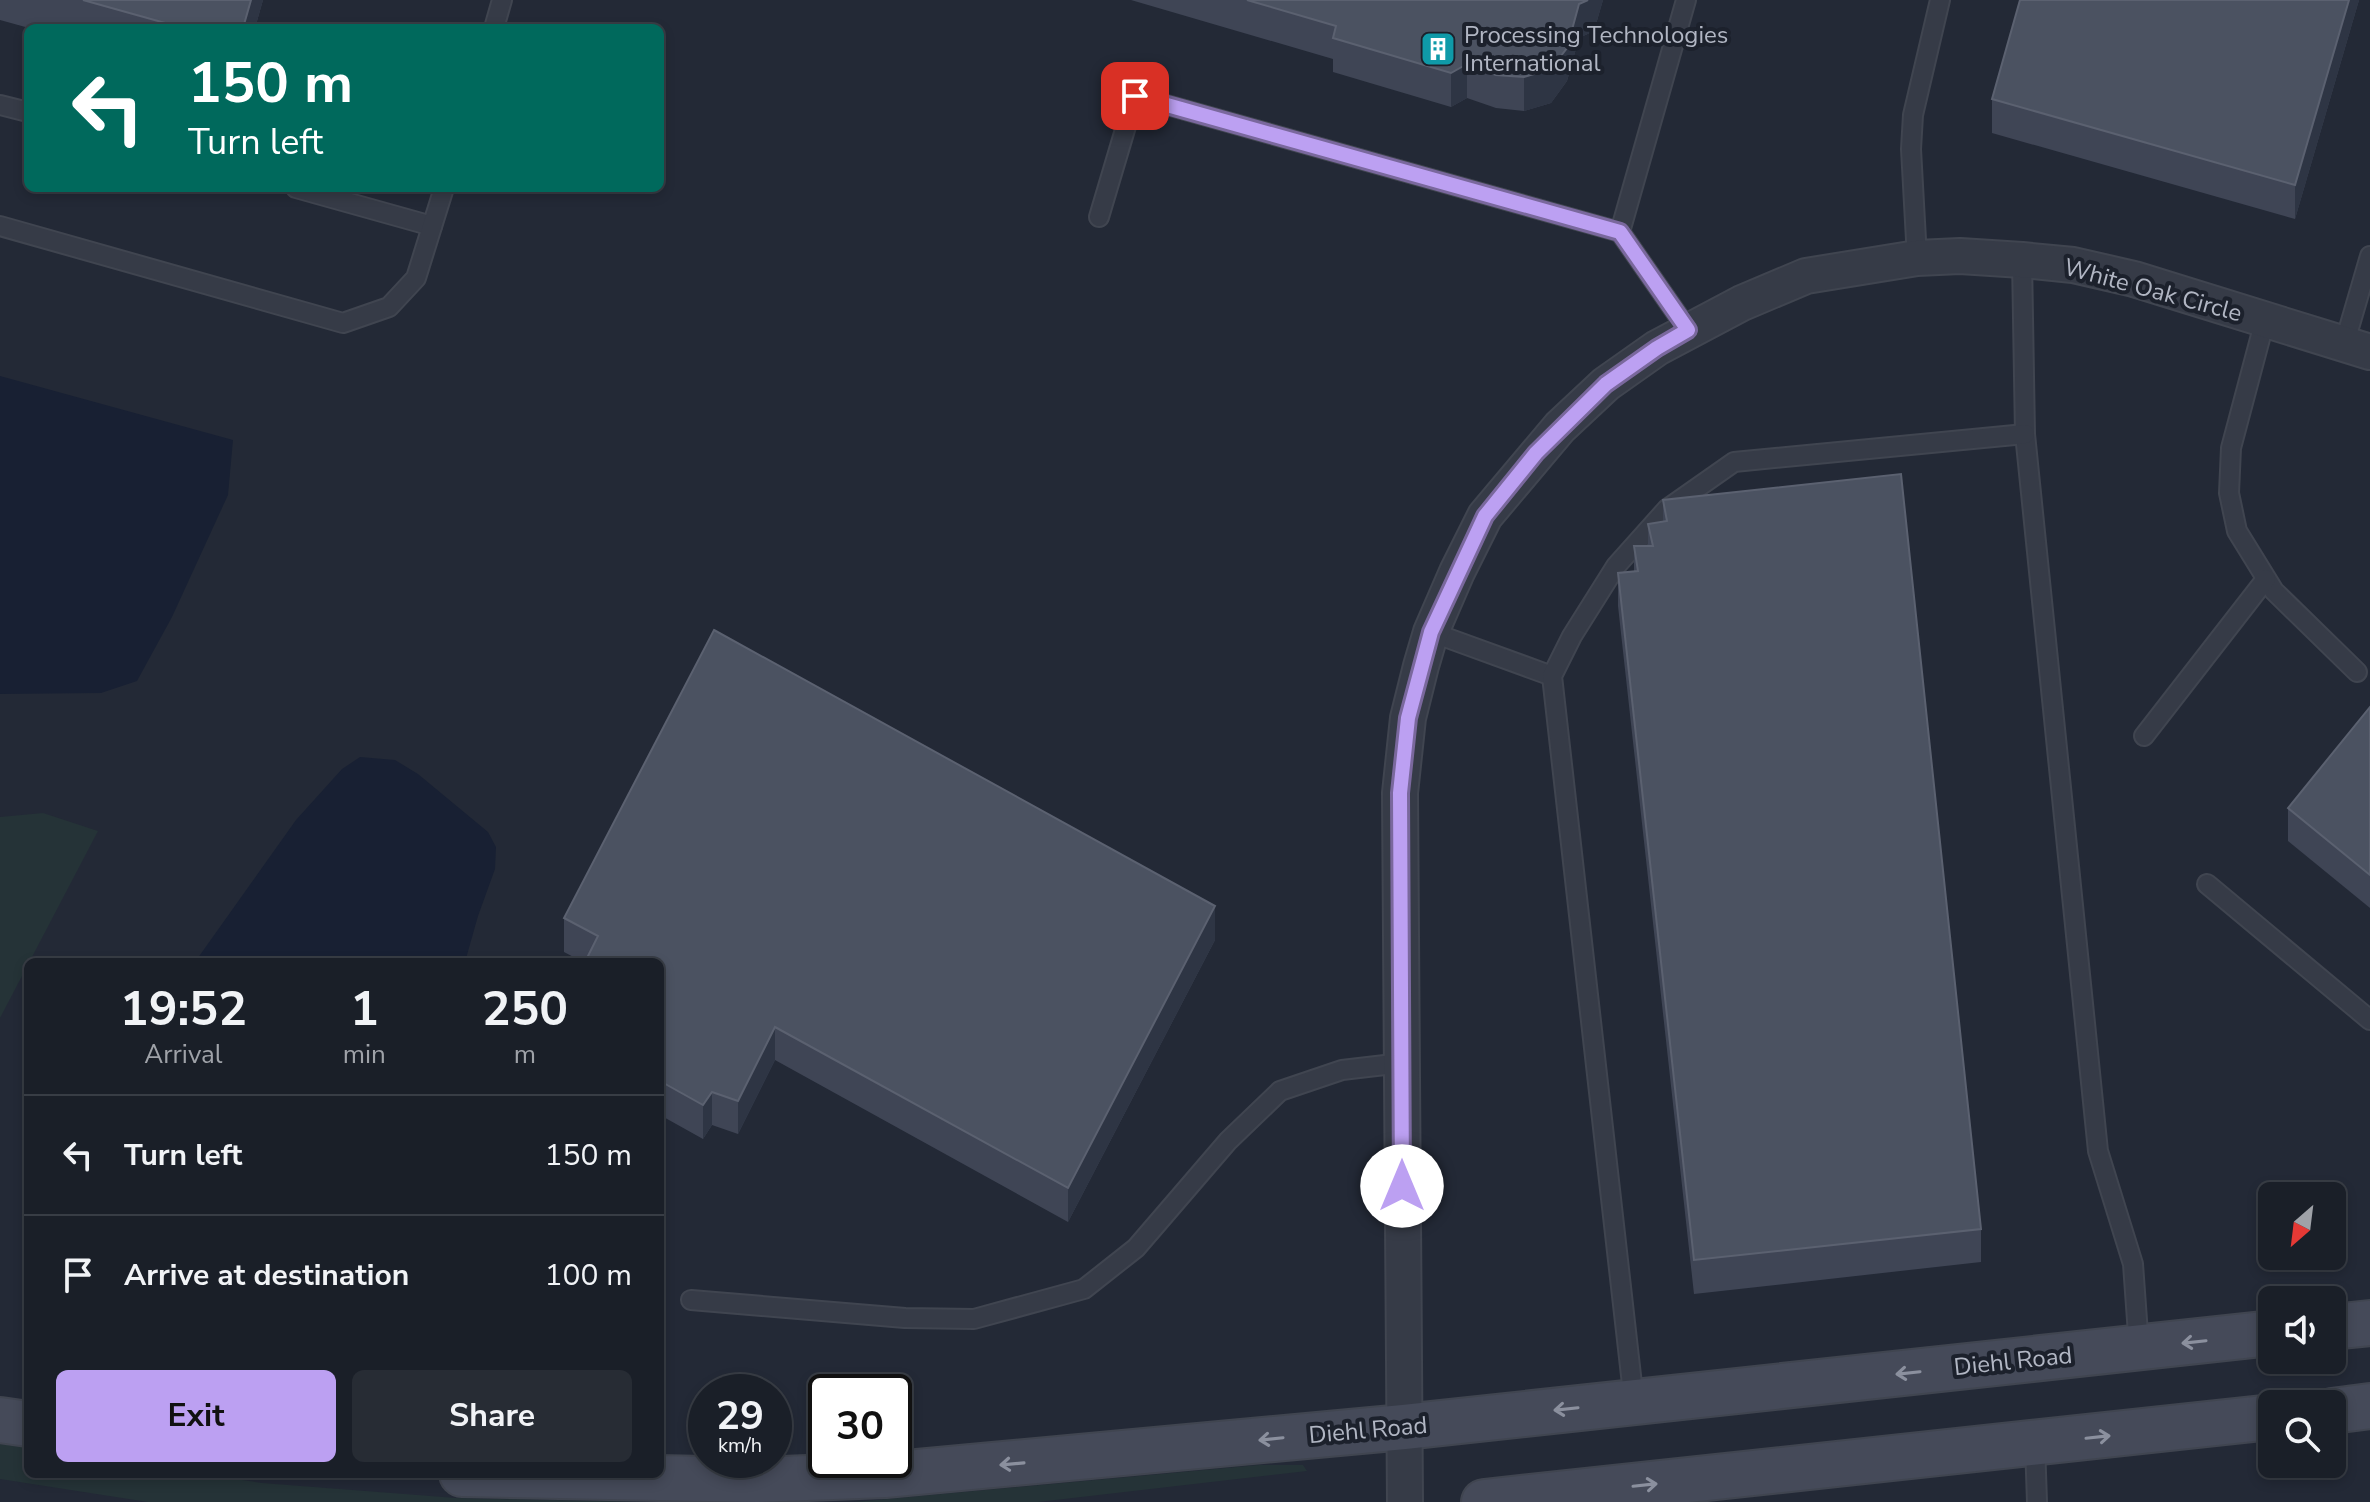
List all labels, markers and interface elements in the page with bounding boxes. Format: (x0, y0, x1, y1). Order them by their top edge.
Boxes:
place label: Processing Technologies International (1464, 19, 1728, 79)
building icon: Processing Technologies International (1419, 30, 1457, 68)
text: 150 m (188, 45, 353, 122)
icon: left (56, 56, 160, 160)
pin (1101, 62, 1169, 130)
icon: arrive (1113, 74, 1157, 118)
text: Turn left (188, 118, 323, 167)
street label: White Oak Circle (2060, 251, 2246, 329)
text: 19:52 (120, 976, 247, 1042)
text: 1 (350, 976, 379, 1042)
text: 250 (482, 976, 568, 1042)
text: Arrival (144, 1037, 223, 1072)
text: min (343, 1037, 386, 1072)
text: m (514, 1037, 536, 1072)
icon: left (56, 1133, 100, 1177)
text: Turn left (124, 1135, 242, 1176)
text: 150 m (545, 1135, 632, 1176)
position arrow (1360, 1144, 1444, 1228)
north arrow (2258, 1182, 2346, 1270)
map controls (2258, 1182, 2346, 1478)
icon: arrive (56, 1253, 100, 1297)
text: Arrive at destination (124, 1255, 409, 1296)
text: 100 m (545, 1255, 632, 1296)
button: sound (2258, 1286, 2346, 1374)
one-way arrow (2182, 1334, 2208, 1349)
street label: Diehl Road (1952, 1339, 2074, 1383)
one-way arrow (1895, 1365, 1922, 1380)
button: Exit (56, 1370, 336, 1462)
button: Share (352, 1370, 632, 1462)
speed limit sign: 30 (808, 1374, 912, 1478)
text: 29 (716, 1389, 764, 1443)
button: search (2258, 1390, 2346, 1478)
one-way arrow (1553, 1402, 1580, 1417)
street label: Diehl Road (1307, 1409, 1429, 1451)
one-way arrow (2084, 1429, 2111, 1444)
text: km/h (718, 1432, 762, 1459)
one-way arrow (1258, 1432, 1285, 1447)
one-way arrow (999, 1457, 1026, 1472)
one-way arrow (1631, 1477, 1658, 1492)

